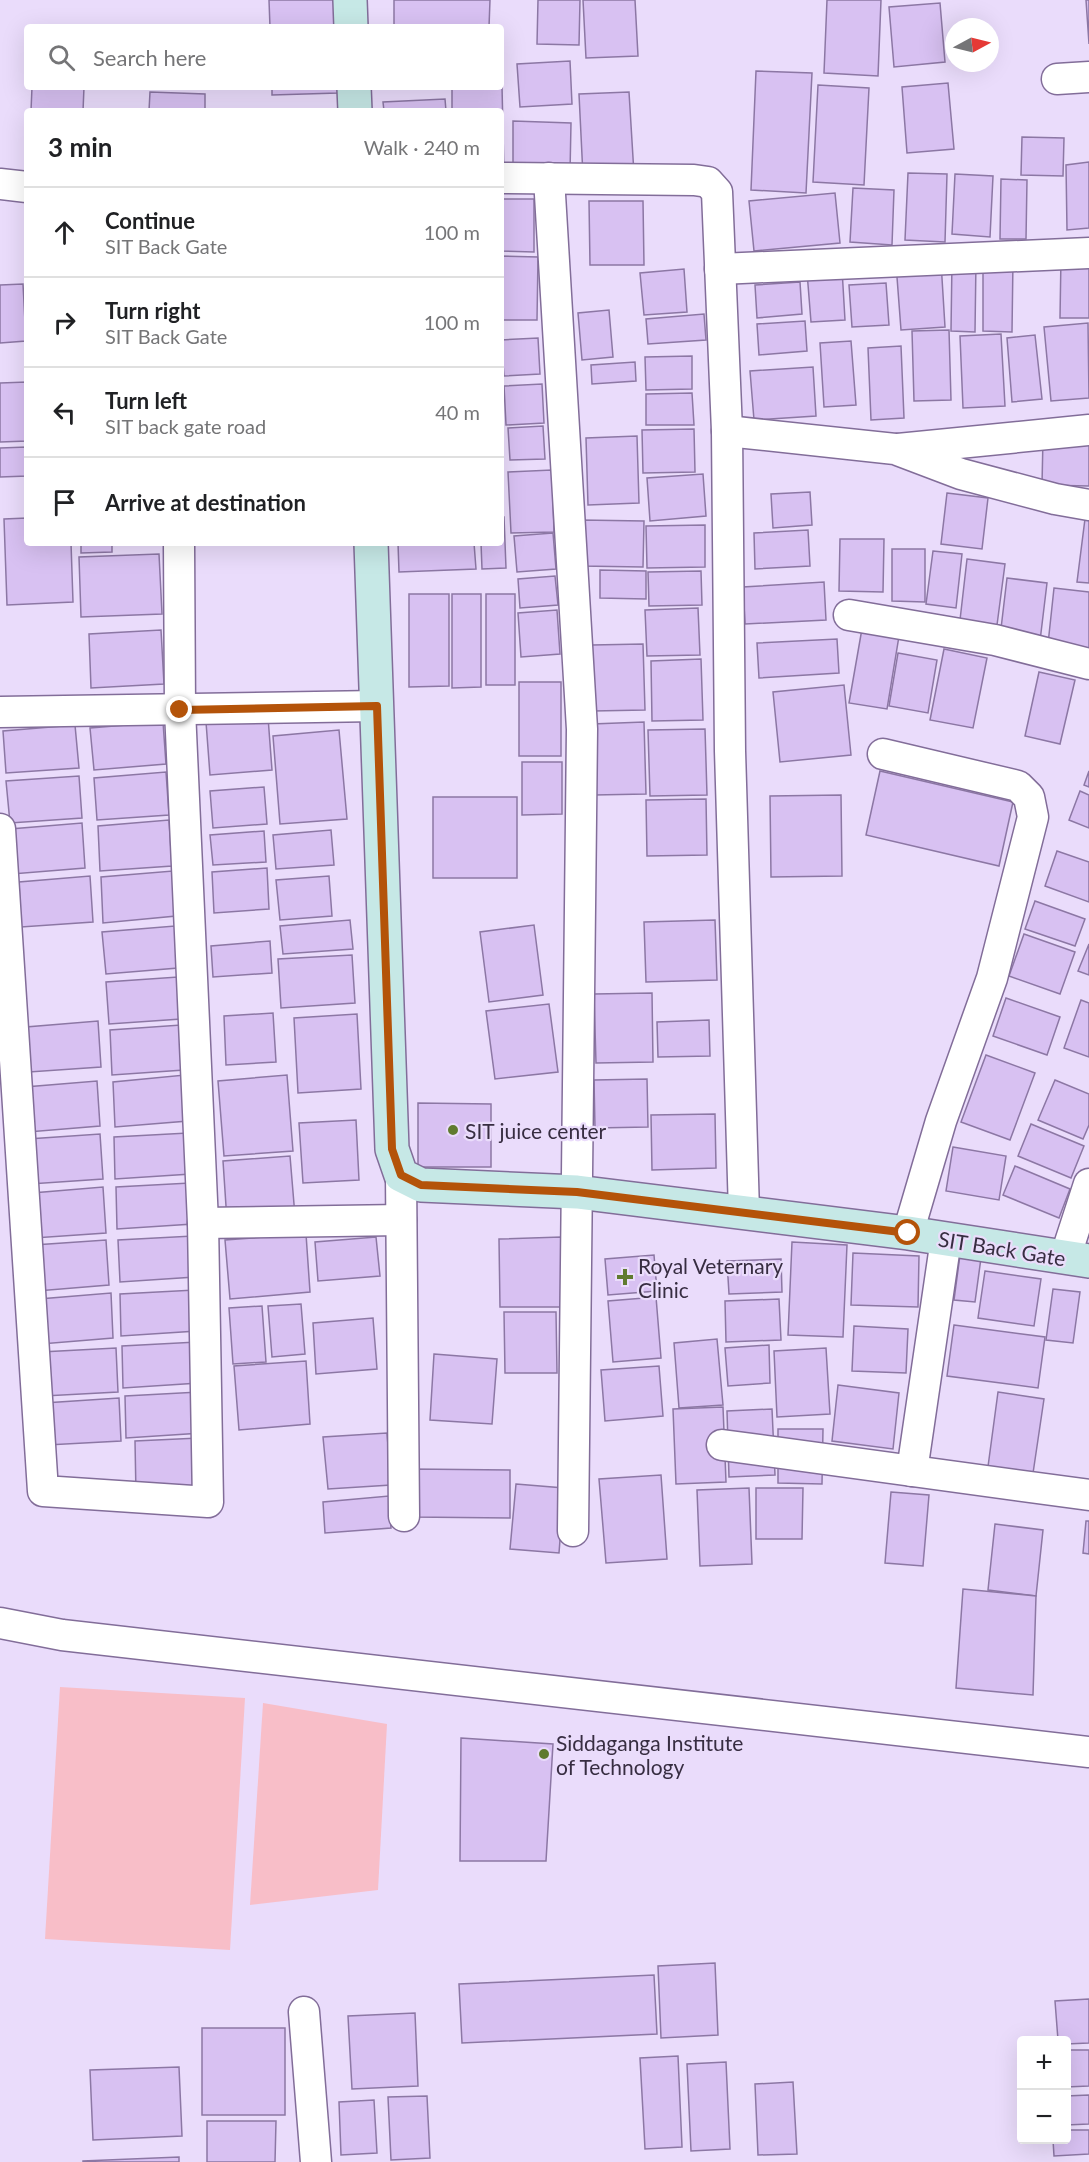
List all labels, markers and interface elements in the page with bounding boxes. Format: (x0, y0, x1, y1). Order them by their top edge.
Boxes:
north arrow (945, 18, 999, 72)
search box (24, 24, 504, 90)
icon: search (45, 41, 78, 74)
text: Search here (93, 44, 206, 71)
text: 3 min (48, 131, 112, 163)
text: Walk · 240 m (364, 135, 480, 159)
text: Continue (105, 207, 195, 234)
icon: ahead (48, 216, 81, 249)
text: 100 m (424, 220, 480, 244)
text: SIT Back Gate (105, 234, 227, 258)
text: Turn right (105, 297, 200, 324)
icon: right (48, 306, 81, 339)
text: 100 m (424, 310, 480, 334)
text: SIT Back Gate (105, 324, 227, 348)
text: Turn left (105, 387, 187, 414)
icon: left (48, 396, 81, 429)
text: 40 m (435, 400, 480, 424)
text: SIT back gate road (105, 414, 266, 438)
icon: arrive (48, 486, 81, 519)
text: Arrive at destination (105, 489, 306, 516)
route end (166, 696, 192, 722)
place label: SIT juice center (465, 1118, 607, 1143)
marker: SIT juice center (446, 1123, 460, 1137)
route start (894, 1219, 920, 1245)
street label: SIT Back Gate (937, 1226, 1067, 1270)
place label: Royal Veternary Clinic (638, 1253, 783, 1302)
marker: Royal Veternary Clinic (616, 1268, 634, 1286)
place label: Siddaganga Institute of Technology (556, 1730, 743, 1779)
marker: Siddaganga Institute of Technology (537, 1747, 551, 1761)
map controls (1017, 2036, 1071, 2144)
button: + (1017, 2036, 1071, 2090)
button: − (1017, 2090, 1071, 2144)

